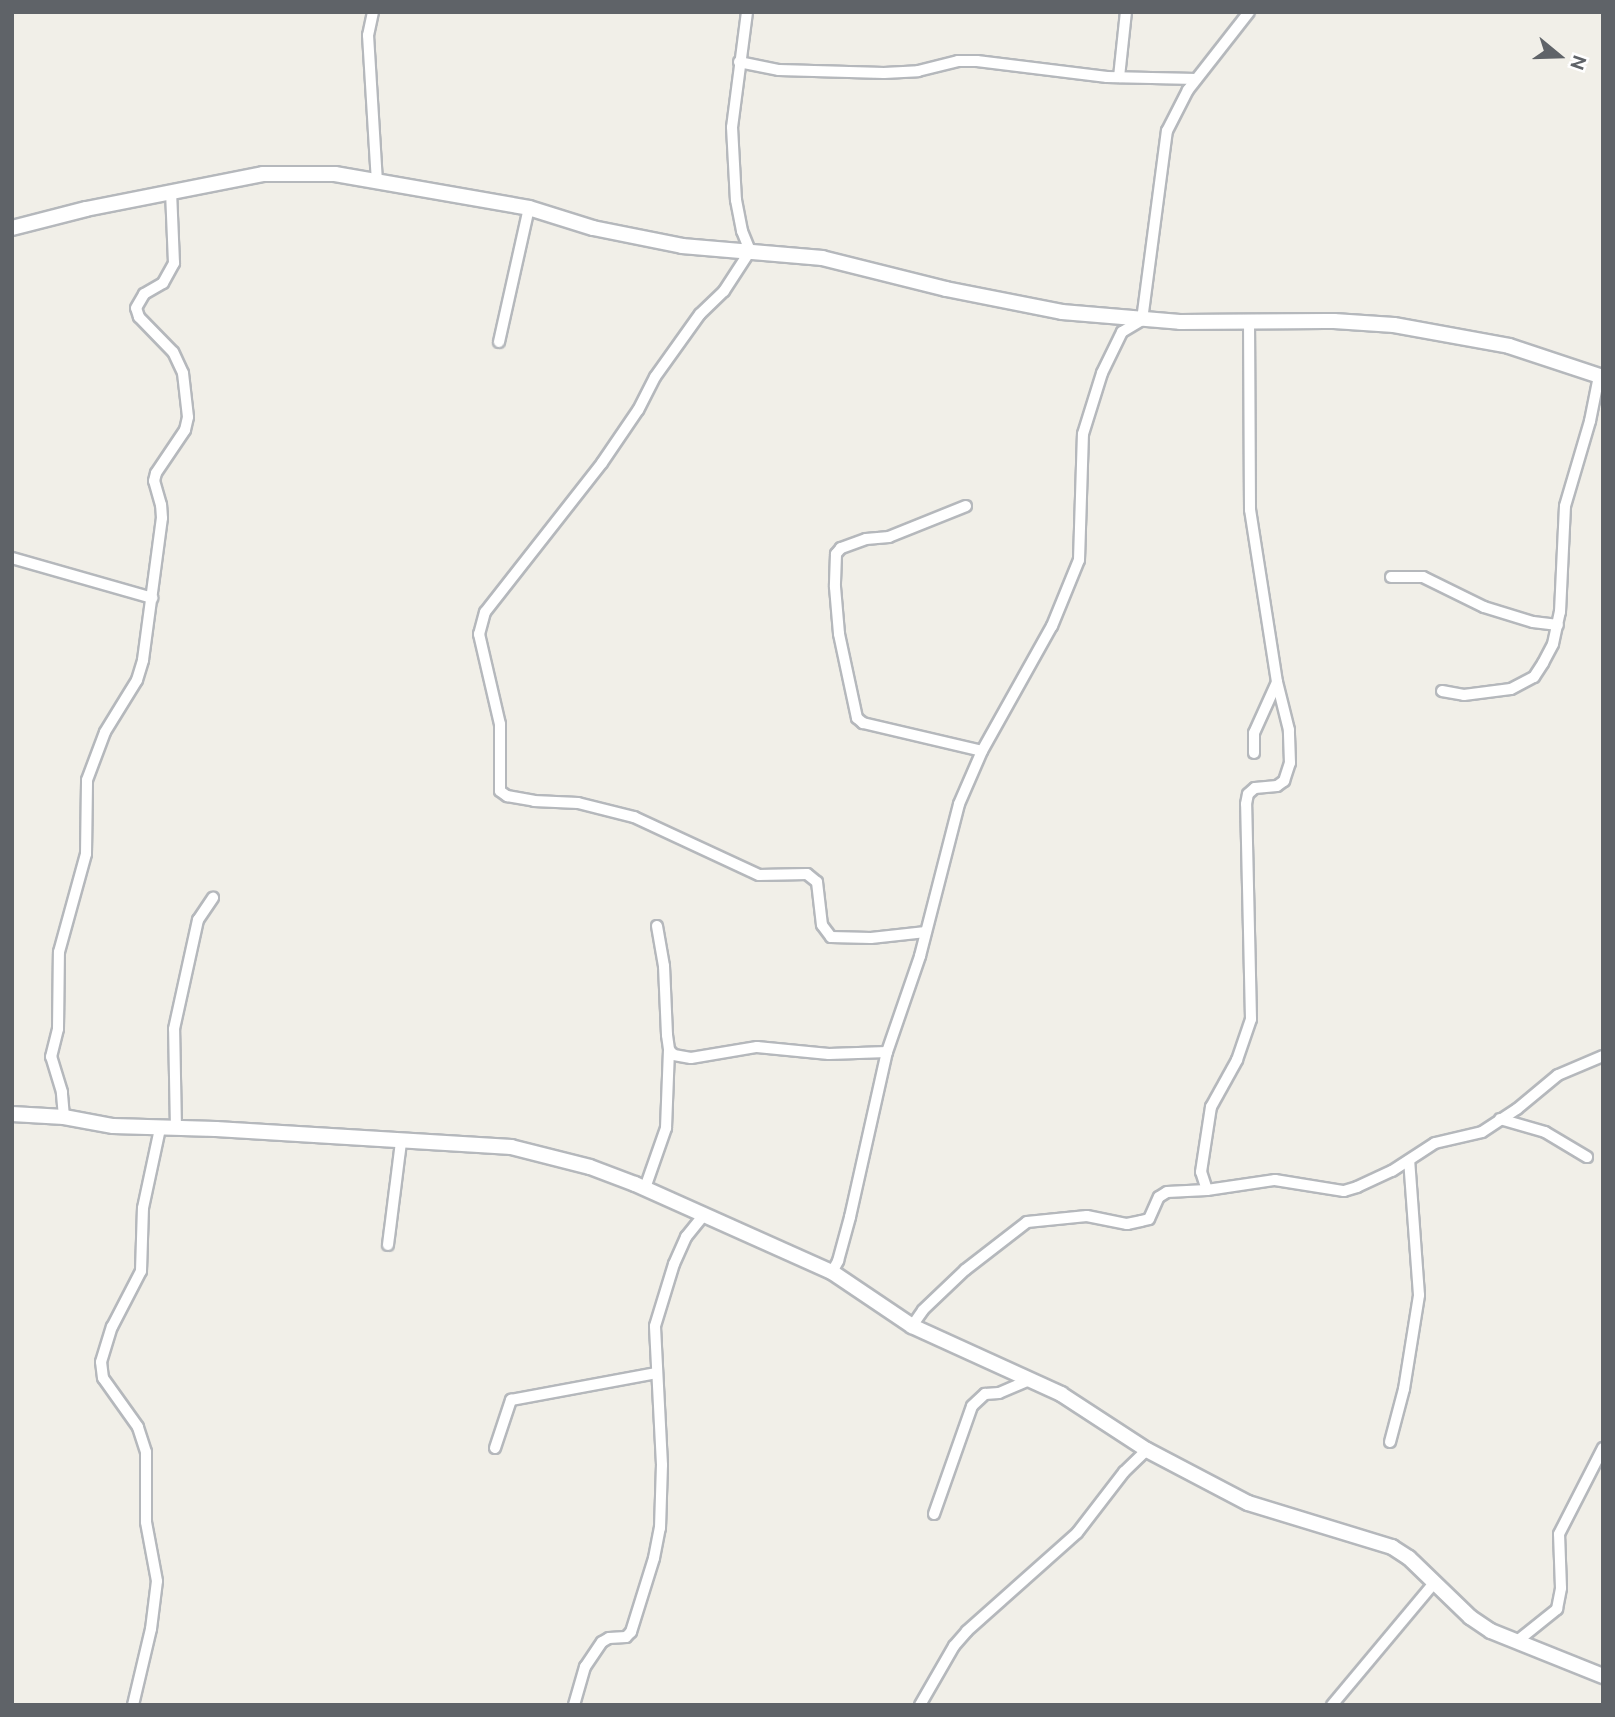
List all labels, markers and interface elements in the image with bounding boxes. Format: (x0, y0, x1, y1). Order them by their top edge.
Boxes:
north arrow (1524, 21, 1594, 91)
text: N (1566, 53, 1592, 73)

